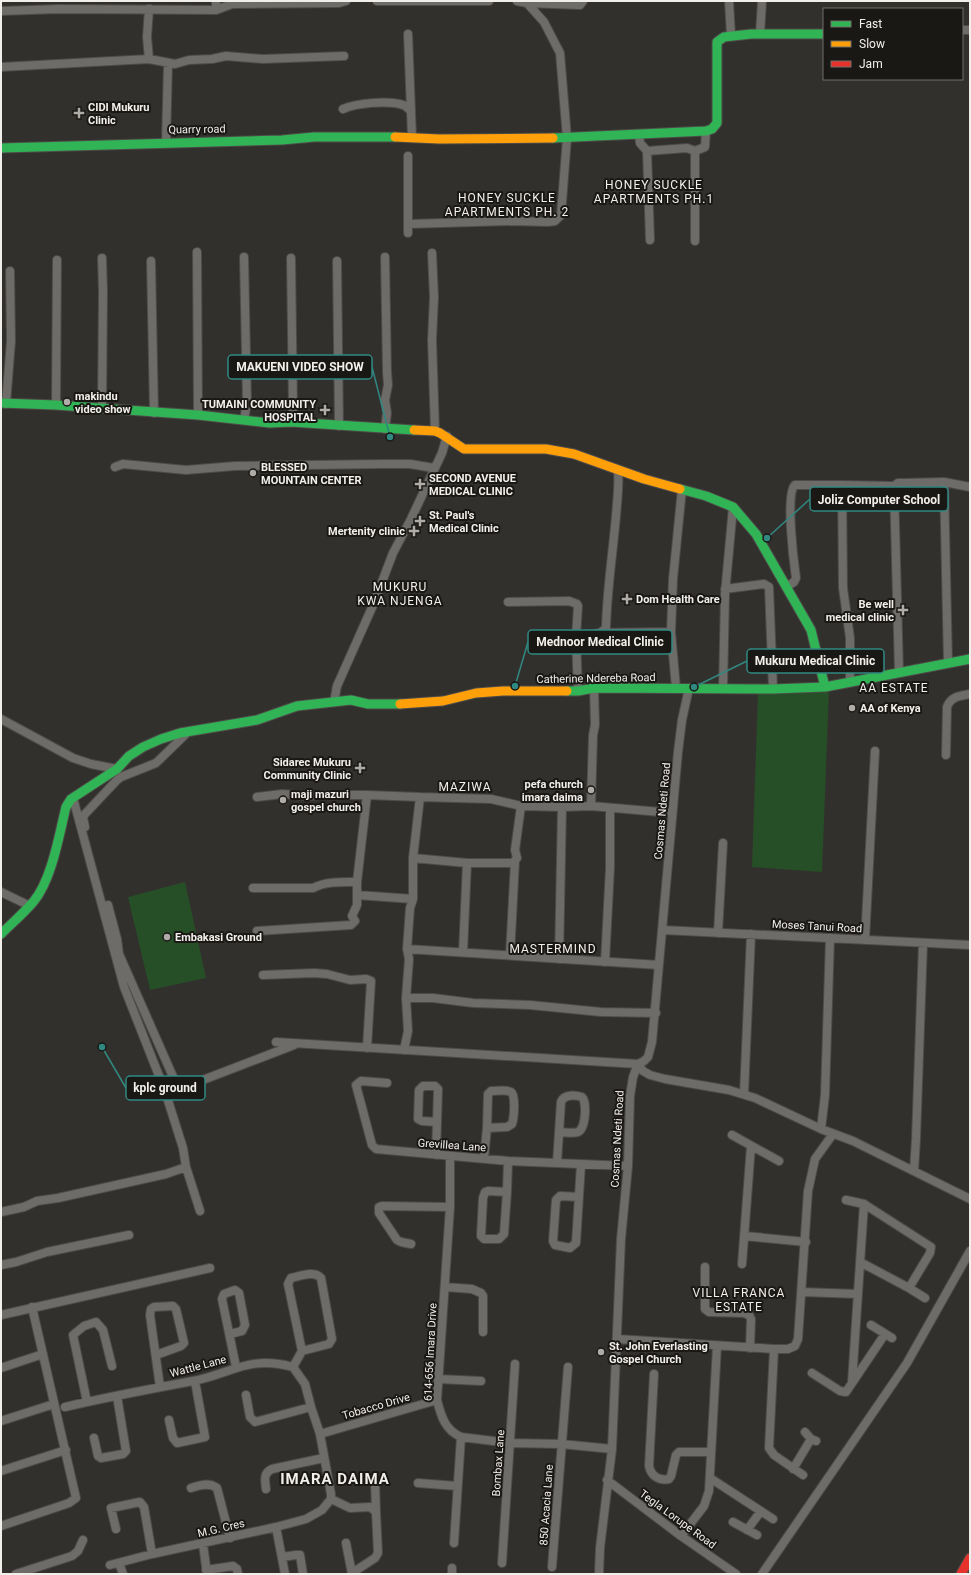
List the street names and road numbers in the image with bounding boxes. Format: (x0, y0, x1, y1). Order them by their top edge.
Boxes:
street label: Quarry road (168, 123, 226, 136)
street label: Catherine Ndereba Road (536, 671, 656, 686)
street label: Cosmas Ndeti Road (652, 762, 673, 860)
street label: Moses Tanui Road (772, 918, 862, 935)
street label: Cosmas Ndeti Road (608, 1090, 627, 1188)
street label: Grevillea Lane (417, 1137, 487, 1154)
street label: 614-656 Imara Drive (421, 1302, 440, 1402)
street label: Wattle Lane (169, 1353, 228, 1380)
street label: Tobacco Drive (341, 1391, 412, 1422)
street label: Bombax Lane (490, 1429, 507, 1497)
street label: 850 Acacia Lane (537, 1464, 556, 1546)
street label: Tegla Lorupe Road (637, 1487, 719, 1552)
street label: M.G. Cres (196, 1517, 246, 1540)

